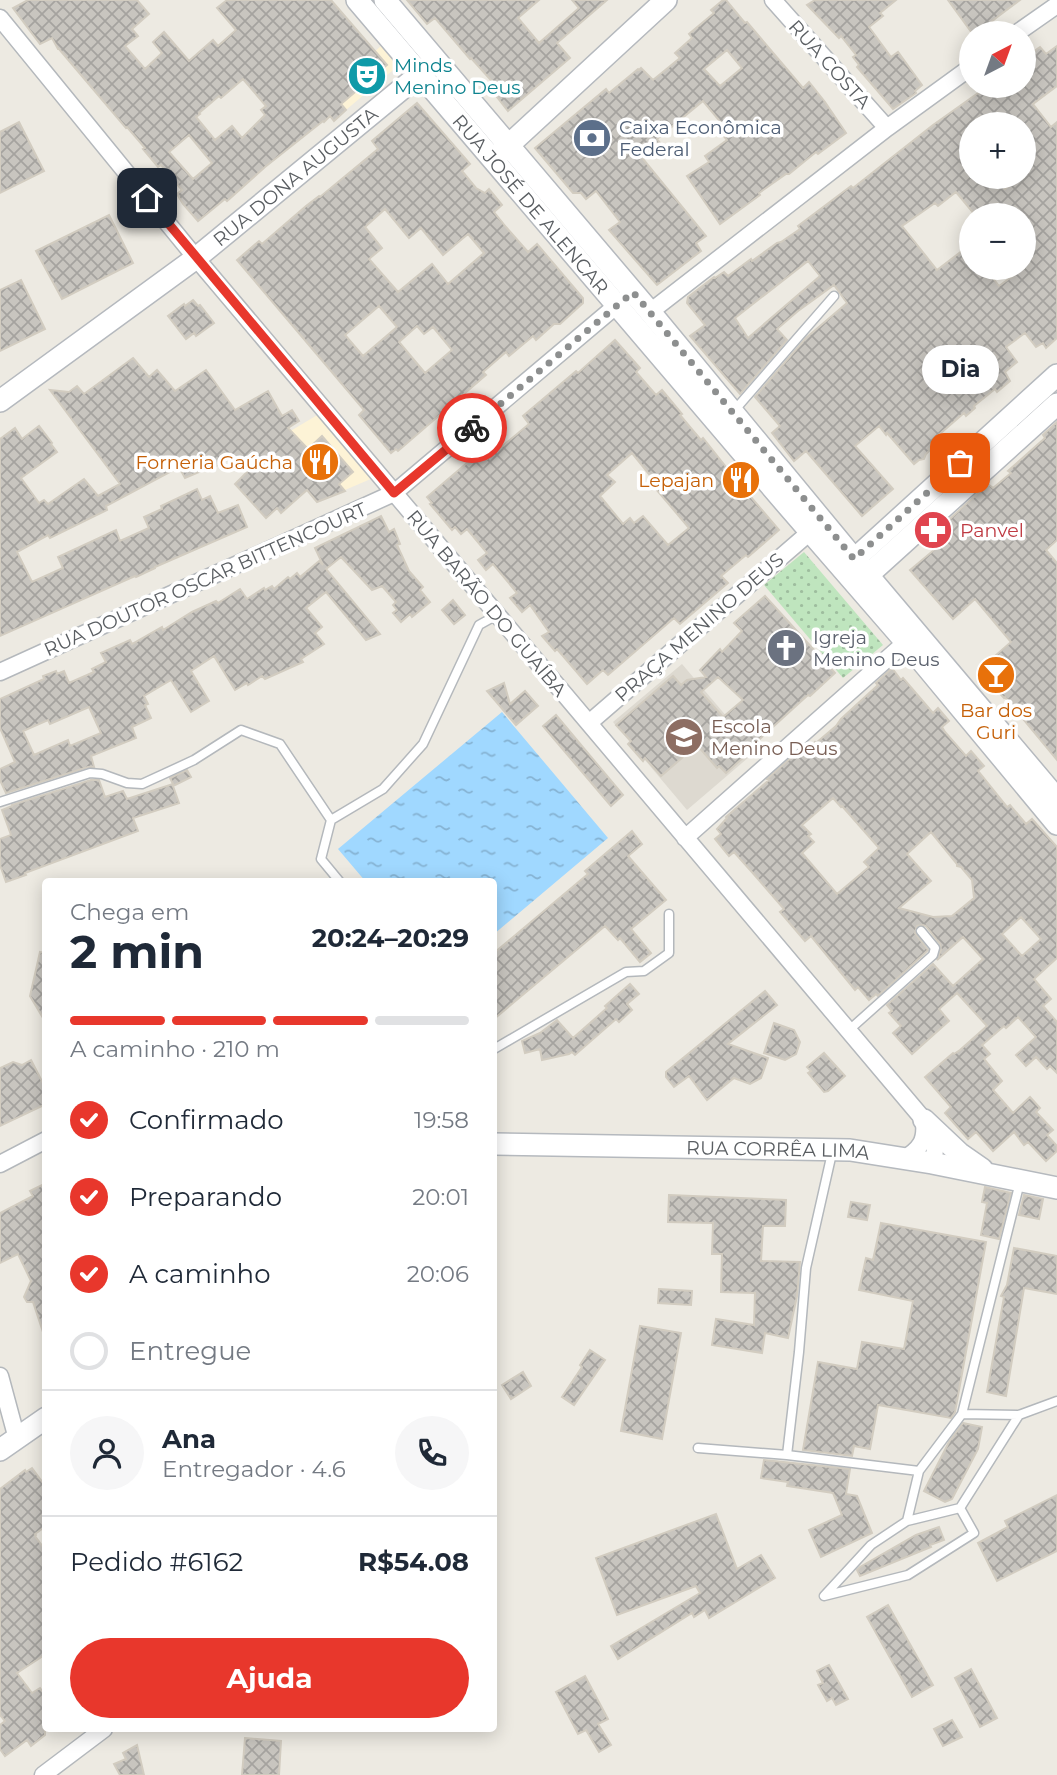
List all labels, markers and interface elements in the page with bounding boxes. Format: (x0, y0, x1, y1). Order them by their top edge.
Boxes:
street label: RUA COSTA (784, 15, 876, 114)
north arrow (959, 21, 1036, 98)
map controls (959, 21, 1036, 280)
place label: Minds Menino Deus (394, 54, 521, 99)
theatre icon: Minds Menino Deus (346, 55, 388, 97)
street label: RUA DONA AUGUSTA (208, 102, 383, 251)
street label: RUA JOSÉ DE ALENCAR (447, 110, 613, 299)
button: + (959, 112, 1036, 189)
place label: Caixa Econômica Federal (619, 116, 782, 161)
bank icon: Caixa Econômica Federal (571, 117, 613, 159)
pin (117, 168, 177, 228)
icon: home (128, 179, 166, 217)
button: − (959, 203, 1036, 280)
callout: Dia (922, 344, 998, 393)
text: Dia (940, 355, 981, 383)
courier (437, 393, 507, 463)
icon: bike (453, 409, 491, 447)
pin (930, 433, 990, 493)
restaurant icon: Forneria Gaúcha (299, 441, 341, 483)
icon: bag (941, 444, 979, 482)
place label: Forneria Gaúcha (136, 451, 293, 474)
restaurant icon: Lepajan (720, 459, 762, 501)
place label: Lepajan (638, 469, 714, 492)
street label: RUA DOUTOR OSCAR BITTENCOURT (40, 498, 370, 661)
street label: RUA BARÃO DO GUAÍBA (402, 505, 572, 702)
pharmacy icon: Panvel (912, 509, 954, 551)
place label: Panvel (960, 519, 1024, 542)
street label: PRAÇA MENINO DEUS (610, 548, 788, 707)
place label: Igreja Menino Deus (813, 626, 940, 671)
church icon: Igreja Menino Deus (765, 627, 807, 669)
bar icon: Bar dos Guri (975, 654, 1017, 696)
place label: Bar dos Guri (960, 699, 1032, 744)
place label: Escola Menino Deus (711, 715, 838, 760)
school or university icon: Escola Menino Deus (663, 716, 705, 758)
text: Chega em (70, 898, 189, 926)
text: 20:24–20:29 (312, 922, 469, 954)
text: 2 min (70, 923, 204, 980)
text: A caminho · 210 m (70, 1035, 280, 1063)
icon: check (70, 1101, 108, 1139)
text: Confirmado (129, 1104, 284, 1136)
text: 19:58 (414, 1106, 469, 1134)
street label: RUA CORRÊA LIMA (686, 1136, 872, 1165)
icon: check (70, 1178, 108, 1216)
text: Preparando (129, 1181, 282, 1213)
text: 20:01 (412, 1183, 469, 1211)
icon: check (70, 1255, 108, 1293)
text: A caminho (129, 1258, 270, 1290)
text: 20:06 (407, 1260, 469, 1288)
text: Entregue (129, 1335, 251, 1367)
button: person (70, 1416, 144, 1490)
button: phone (395, 1416, 469, 1490)
text: Ana (162, 1423, 216, 1455)
text: Entregador · 4.6 (162, 1455, 346, 1483)
text: Pedido #6162 (70, 1546, 243, 1578)
text: R$54.08 (358, 1546, 469, 1578)
button: Ajuda (70, 1638, 469, 1718)

